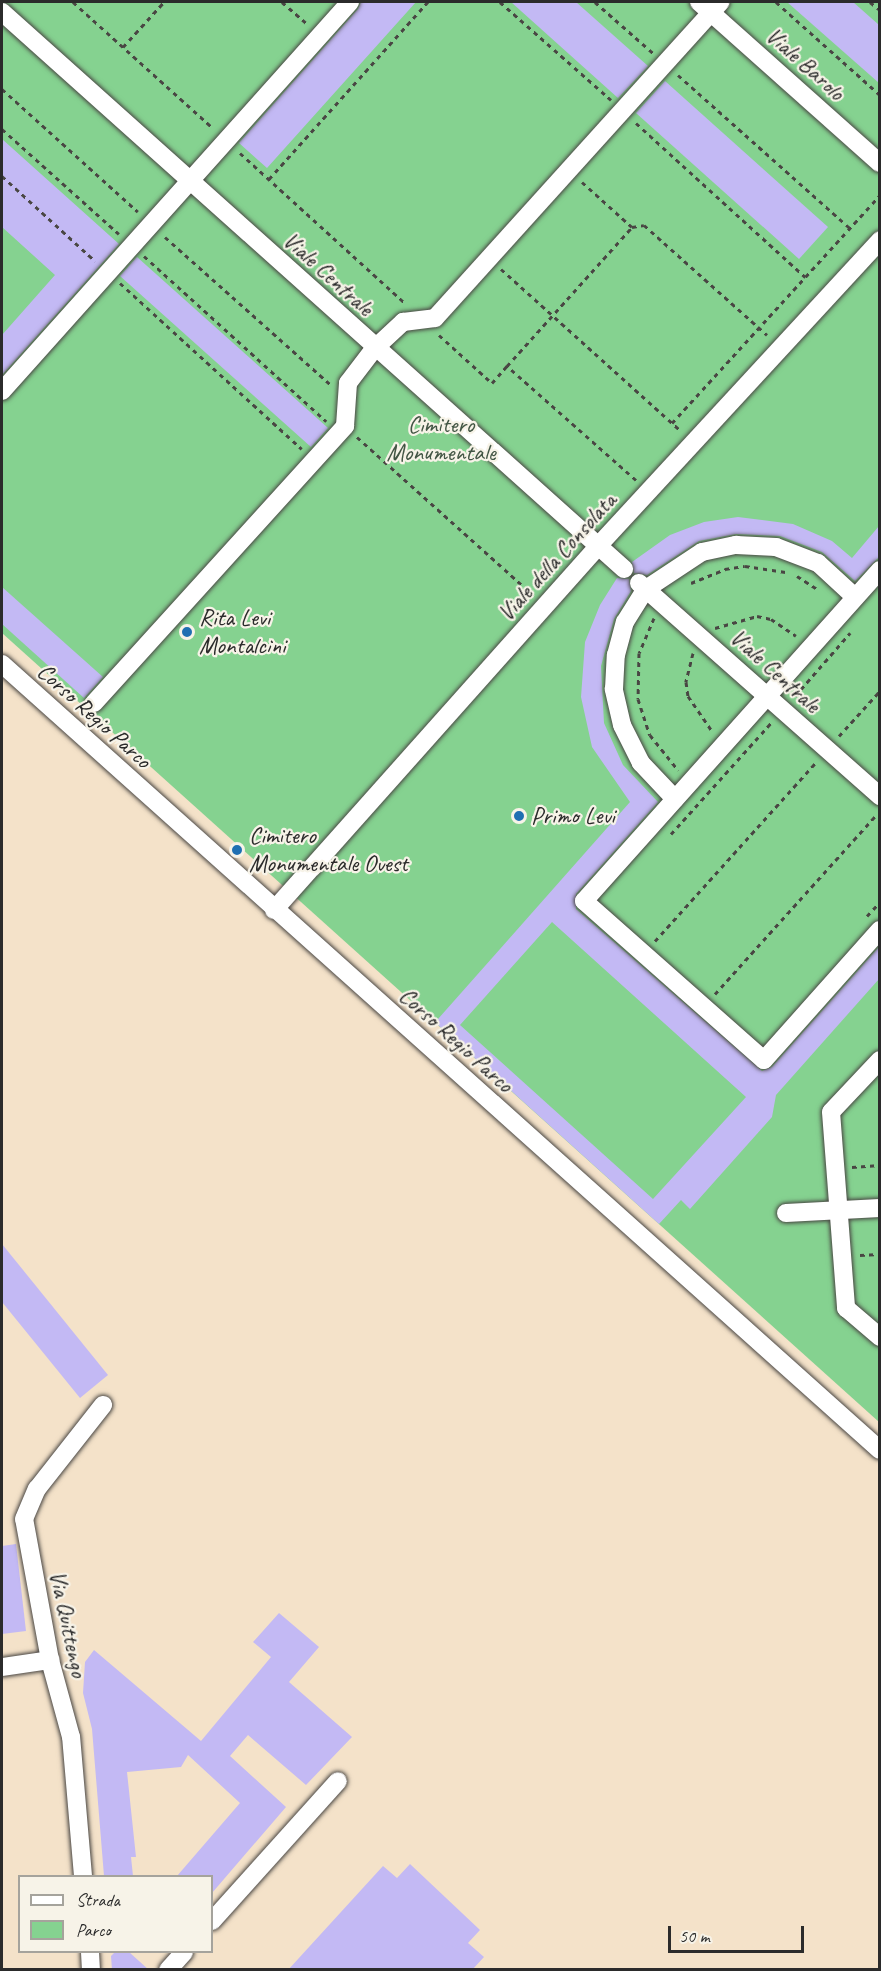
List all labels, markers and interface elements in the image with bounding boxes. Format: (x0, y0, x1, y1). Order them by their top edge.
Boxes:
street label: Viale Barolo (760, 21, 850, 107)
street label: Viale Centrale (277, 226, 379, 322)
park label: Cimitero Monumentale (386, 411, 496, 467)
street label: Viale della Consolata (491, 486, 623, 628)
place label: Rita Levi Montalcini (199, 604, 285, 660)
street label: Viale Centrale (724, 623, 826, 719)
marker: Rita Levi Montalcini (180, 625, 194, 639)
street label: Corso Regio Parco (31, 657, 157, 775)
place label: Primo Levi (531, 802, 615, 830)
marker: Primo Levi (512, 809, 526, 823)
place label: Cimitero Monumentale Ovest (249, 822, 408, 878)
marker: Cimitero Monumentale Ovest (230, 843, 244, 857)
street label: Corso Regio Parco (393, 981, 519, 1099)
street label: Via Quittengo (43, 1568, 93, 1680)
legend (18, 1875, 213, 1953)
text: Strada (76, 1889, 120, 1911)
scale bar (671, 1914, 808, 1952)
text: Parco (76, 1919, 111, 1941)
text: 50 m (679, 1925, 710, 1947)

